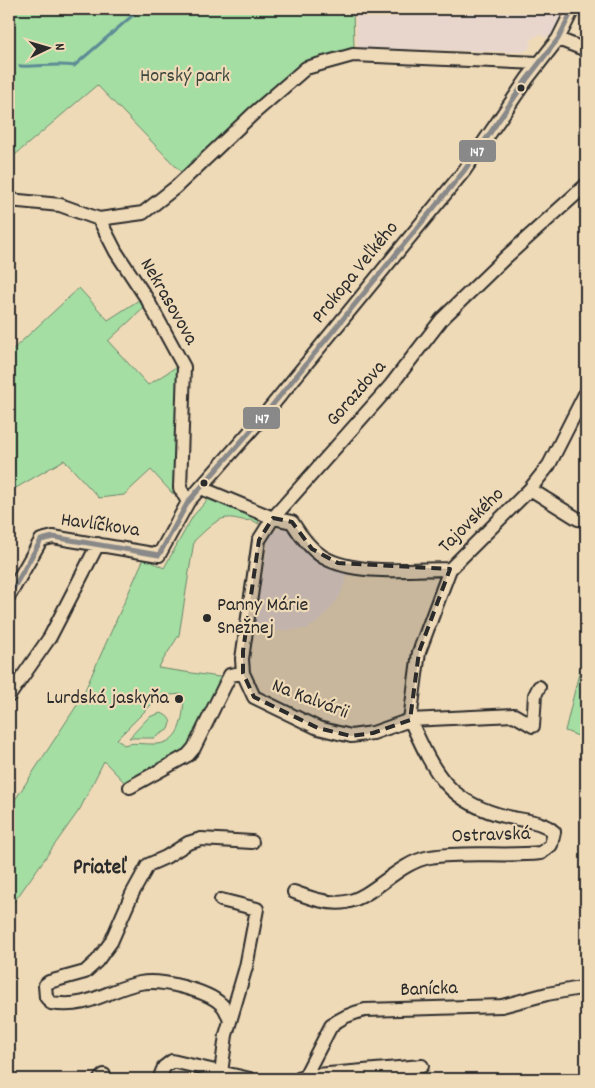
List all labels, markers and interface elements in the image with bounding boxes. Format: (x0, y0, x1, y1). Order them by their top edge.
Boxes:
north arrow (22, 22, 72, 72)
text: N (49, 43, 69, 51)
park label: Horský park (140, 63, 230, 91)
unlabelled marker (516, 83, 526, 93)
line badge: 147 (458, 139, 497, 163)
text: 147 (470, 143, 485, 163)
street label: Prokopa Veľkého (306, 216, 406, 330)
street label: Nekrasovova (132, 253, 204, 351)
street label: Gorazdova (320, 354, 394, 433)
line badge: 147 (242, 406, 281, 430)
text: 147 (255, 410, 270, 430)
unlabelled marker (199, 478, 209, 488)
street label: Tajovského (433, 482, 511, 560)
street label: Havlíčkova (59, 507, 142, 545)
place label: Panny Márie Snežnej (217, 592, 308, 643)
marker: Panny Márie Snežnej (201, 612, 213, 624)
street label: Na Kalvárii (268, 673, 353, 728)
place label: Lurdská jaskyňa (46, 685, 170, 713)
marker: Lurdská jaskyňa (173, 693, 185, 705)
street label: Ostravská (451, 821, 531, 851)
district label: Priateľ (73, 854, 127, 884)
street label: Banícka (400, 975, 459, 1005)

